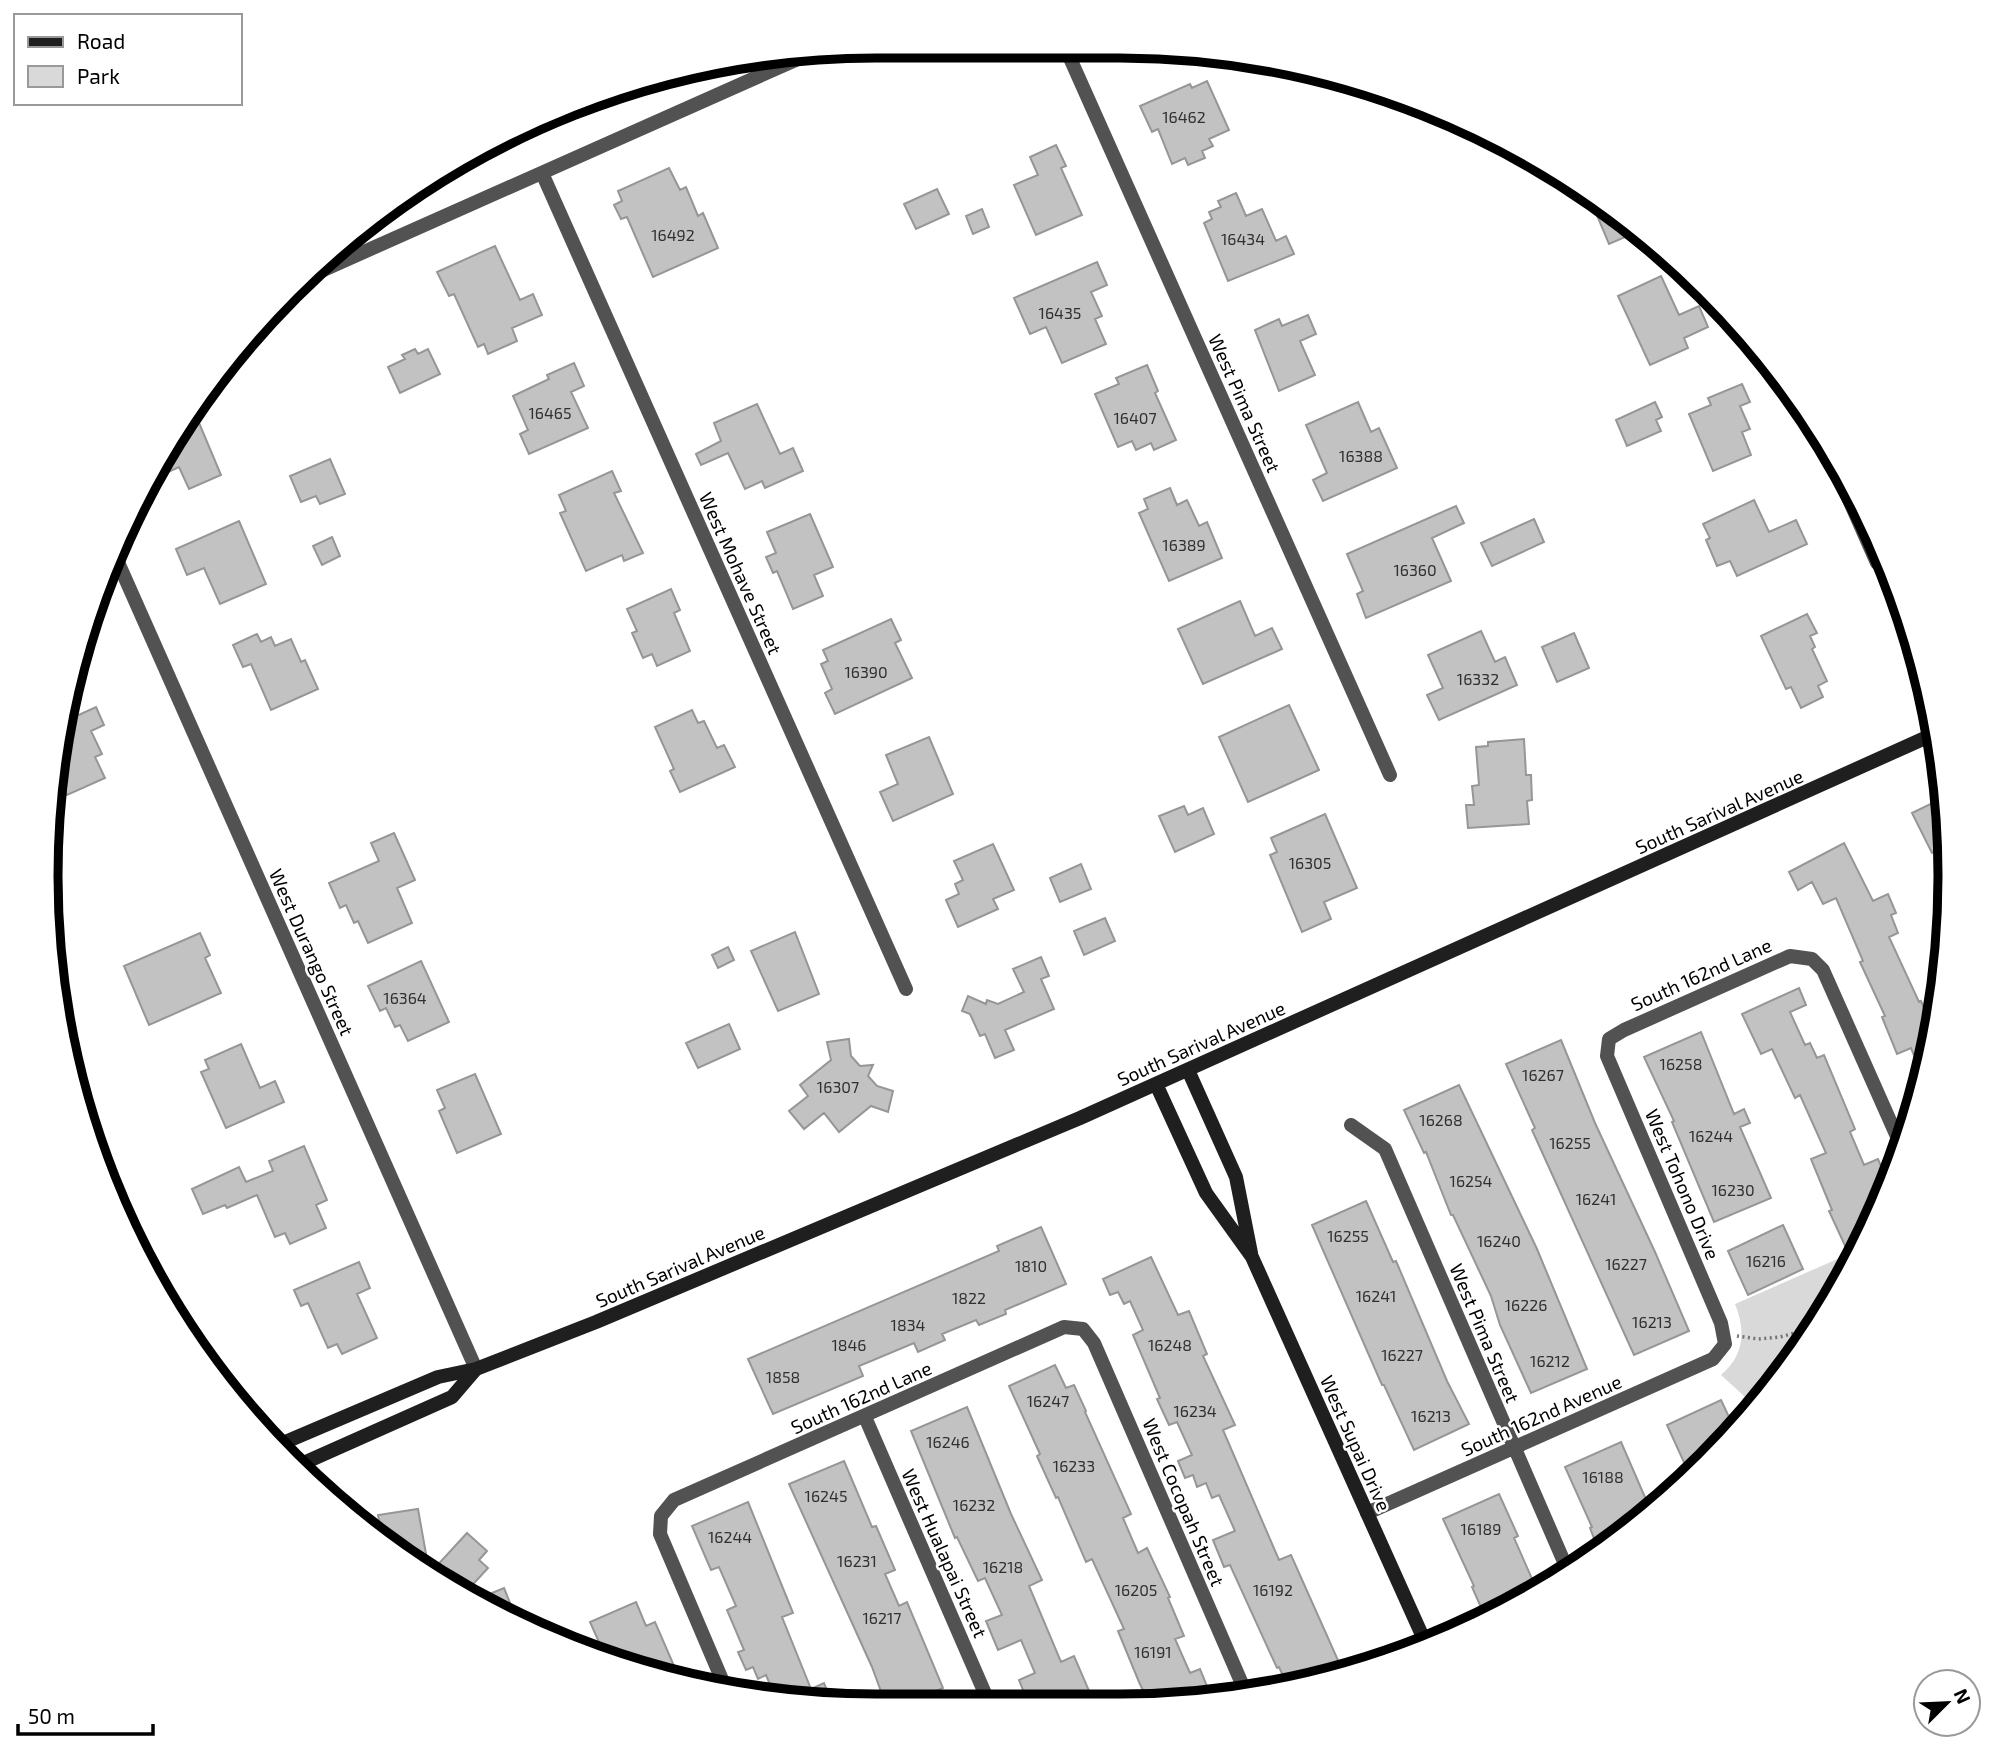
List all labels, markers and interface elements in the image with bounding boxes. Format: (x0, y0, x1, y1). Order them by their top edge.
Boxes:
legend (14, 14, 242, 105)
text: Road (77, 28, 125, 53)
text: Park (77, 63, 120, 88)
house number: 16462 (1162, 107, 1206, 126)
house number: 16492 (651, 225, 695, 244)
house number: 16434 (1221, 229, 1265, 248)
house number: 16435 (1039, 303, 1081, 322)
street label: West Pima Street (1204, 330, 1286, 476)
house number: 16465 (528, 403, 572, 422)
house number: 16407 (1113, 408, 1157, 427)
house number: 16388 (1339, 446, 1383, 465)
street label: West Mohave Street (695, 488, 787, 658)
house number: 16389 (1162, 535, 1206, 554)
house number: 16360 (1393, 560, 1437, 579)
house number: 16390 (844, 662, 888, 681)
house number: 16332 (1457, 669, 1499, 688)
street label: South Sarival Avenue (1632, 764, 1806, 858)
house number: 16305 (1289, 853, 1331, 872)
street label: West Durango Street (265, 865, 359, 1039)
street label: South 162nd Lane (1627, 933, 1775, 1015)
house number: 16364 (383, 988, 427, 1007)
street label: South Sarival Avenue (1114, 996, 1288, 1090)
house number: 16258 (1660, 1054, 1702, 1073)
house number: 16267 (1522, 1065, 1564, 1084)
house number: 16307 (817, 1077, 859, 1096)
street label: West Tohono Drive (1641, 1105, 1725, 1263)
house number: 16268 (1419, 1110, 1463, 1129)
house number: 16244 (1689, 1126, 1733, 1145)
house number: 16255 (1549, 1133, 1591, 1152)
house number: 16254 (1450, 1171, 1493, 1190)
house number: 16230 (1711, 1180, 1755, 1199)
house number: 16241 (1576, 1189, 1616, 1208)
street label: South Sarival Avenue (592, 1220, 768, 1312)
house number: 16255 (1327, 1226, 1369, 1245)
house number: 16240 (1477, 1231, 1521, 1250)
house number: 16216 (1746, 1251, 1786, 1270)
house number: 16227 (1605, 1254, 1647, 1273)
house number: 1810 (1015, 1256, 1047, 1275)
street label: West Pima Street (1445, 1260, 1525, 1406)
house number: 16241 (1356, 1286, 1396, 1305)
house number: 1822 (952, 1288, 986, 1307)
house number: 16226 (1505, 1295, 1547, 1314)
house number: 16213 (1632, 1312, 1672, 1331)
house number: 1834 (891, 1315, 926, 1334)
house number: 1846 (831, 1335, 867, 1354)
house number: 16248 (1148, 1335, 1192, 1354)
house number: 16227 (1381, 1345, 1423, 1364)
house number: 16212 (1530, 1351, 1570, 1370)
street label: South 162nd Lane (787, 1356, 935, 1438)
house number: 1858 (766, 1367, 800, 1386)
street label: South 162nd Avenue (1457, 1369, 1625, 1461)
street label: West Supai Drive (1316, 1372, 1396, 1514)
house number: 16247 (1027, 1391, 1069, 1410)
house number: 16234 (1173, 1401, 1217, 1420)
house number: 16213 (1411, 1406, 1451, 1425)
street label: West Cocopah Street (1138, 1415, 1230, 1589)
house number: 16246 (926, 1432, 970, 1451)
house number: 16233 (1053, 1456, 1095, 1475)
street label: West Hualapai Street (897, 1465, 993, 1641)
house number: 16188 (1582, 1467, 1624, 1486)
house number: 16245 (805, 1486, 847, 1505)
house number: 16232 (953, 1495, 995, 1514)
house number: 16189 (1461, 1519, 1501, 1538)
house number: 16244 (708, 1527, 752, 1546)
house number: 16231 (837, 1551, 877, 1570)
house number: 16218 (983, 1557, 1023, 1576)
house number: 16205 (1115, 1580, 1157, 1599)
house number: 16192 (1253, 1580, 1293, 1599)
house number: 16217 (862, 1608, 902, 1627)
house number: 16191 (1134, 1642, 1172, 1661)
north arrow (1912, 1668, 1982, 1738)
text: N (1950, 1685, 1976, 1707)
scale bar (18, 1692, 152, 1736)
text: 50 m (28, 1703, 75, 1728)

